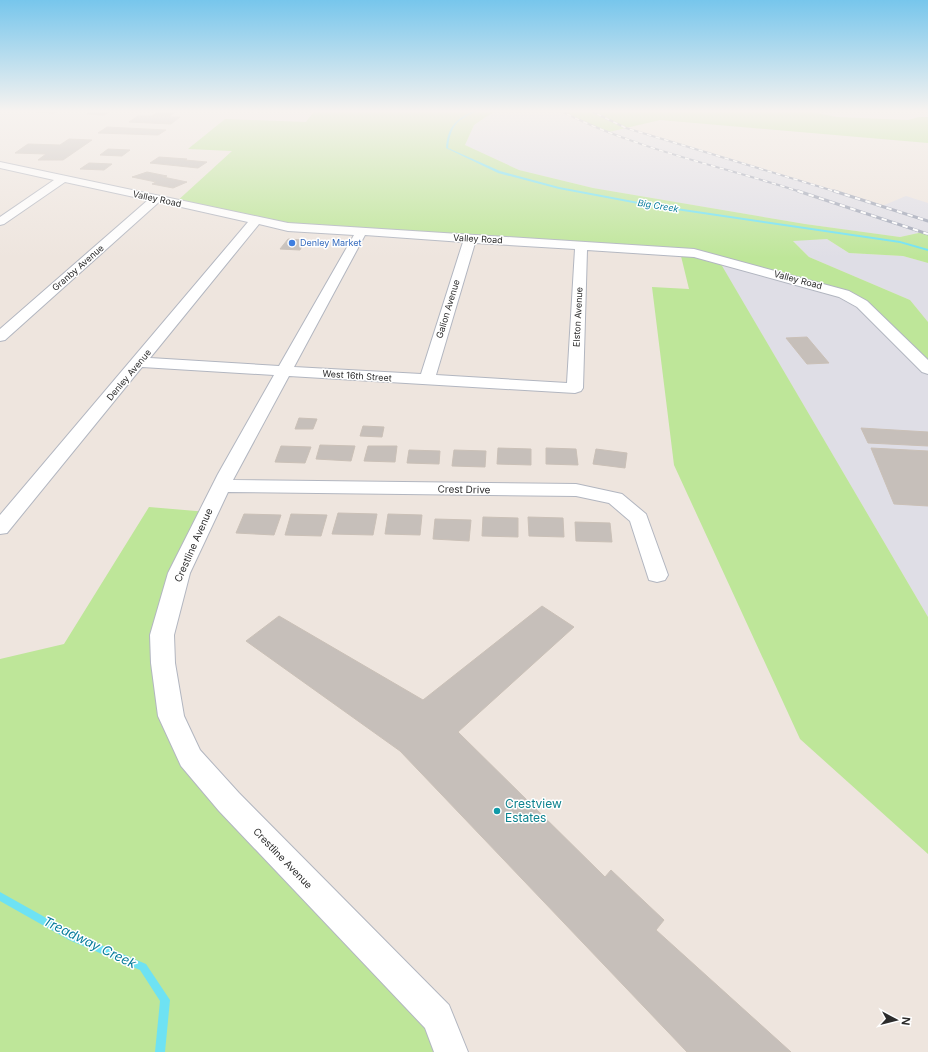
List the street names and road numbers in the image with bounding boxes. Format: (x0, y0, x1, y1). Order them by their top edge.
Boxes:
street label: Valley Road (132, 188, 182, 209)
street label: Valley Road (453, 232, 503, 245)
street label: Granby Avenue (50, 242, 106, 293)
street label: Valley Road (773, 268, 823, 291)
street label: Galion Avenue (433, 278, 462, 340)
street label: Elston Avenue (570, 287, 585, 347)
street label: Denley Avenue (104, 347, 153, 403)
street label: West 16th Street (322, 368, 392, 383)
street label: Crest Drive (437, 483, 491, 495)
street label: Crestline Avenue (171, 506, 215, 584)
street label: Crestline Avenue (251, 825, 315, 891)

